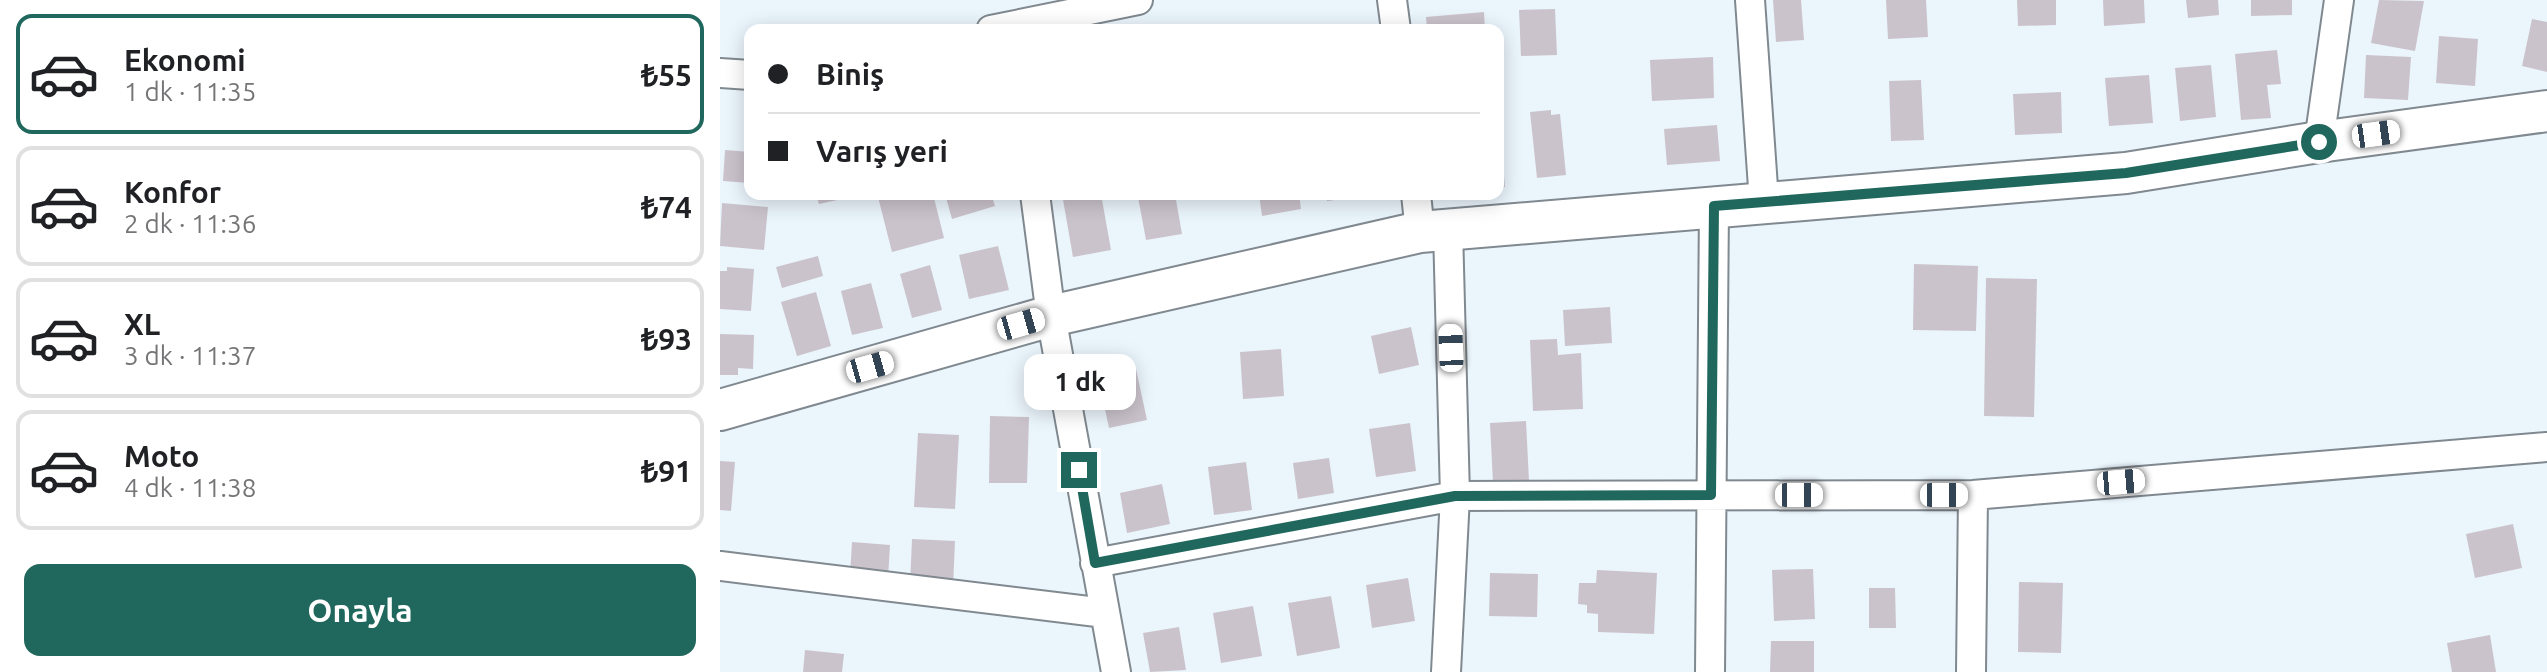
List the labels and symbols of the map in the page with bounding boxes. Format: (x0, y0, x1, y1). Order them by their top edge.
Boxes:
car (2351, 119, 2401, 149)
route start (2301, 124, 2337, 160)
car (995, 306, 1047, 342)
car (1438, 324, 1464, 372)
car (844, 349, 896, 385)
callout: 1 dk (1023, 354, 1135, 410)
route end (1061, 452, 1097, 488)
car (2096, 468, 2146, 496)
car (1775, 483, 1823, 507)
car (1920, 483, 1968, 507)

